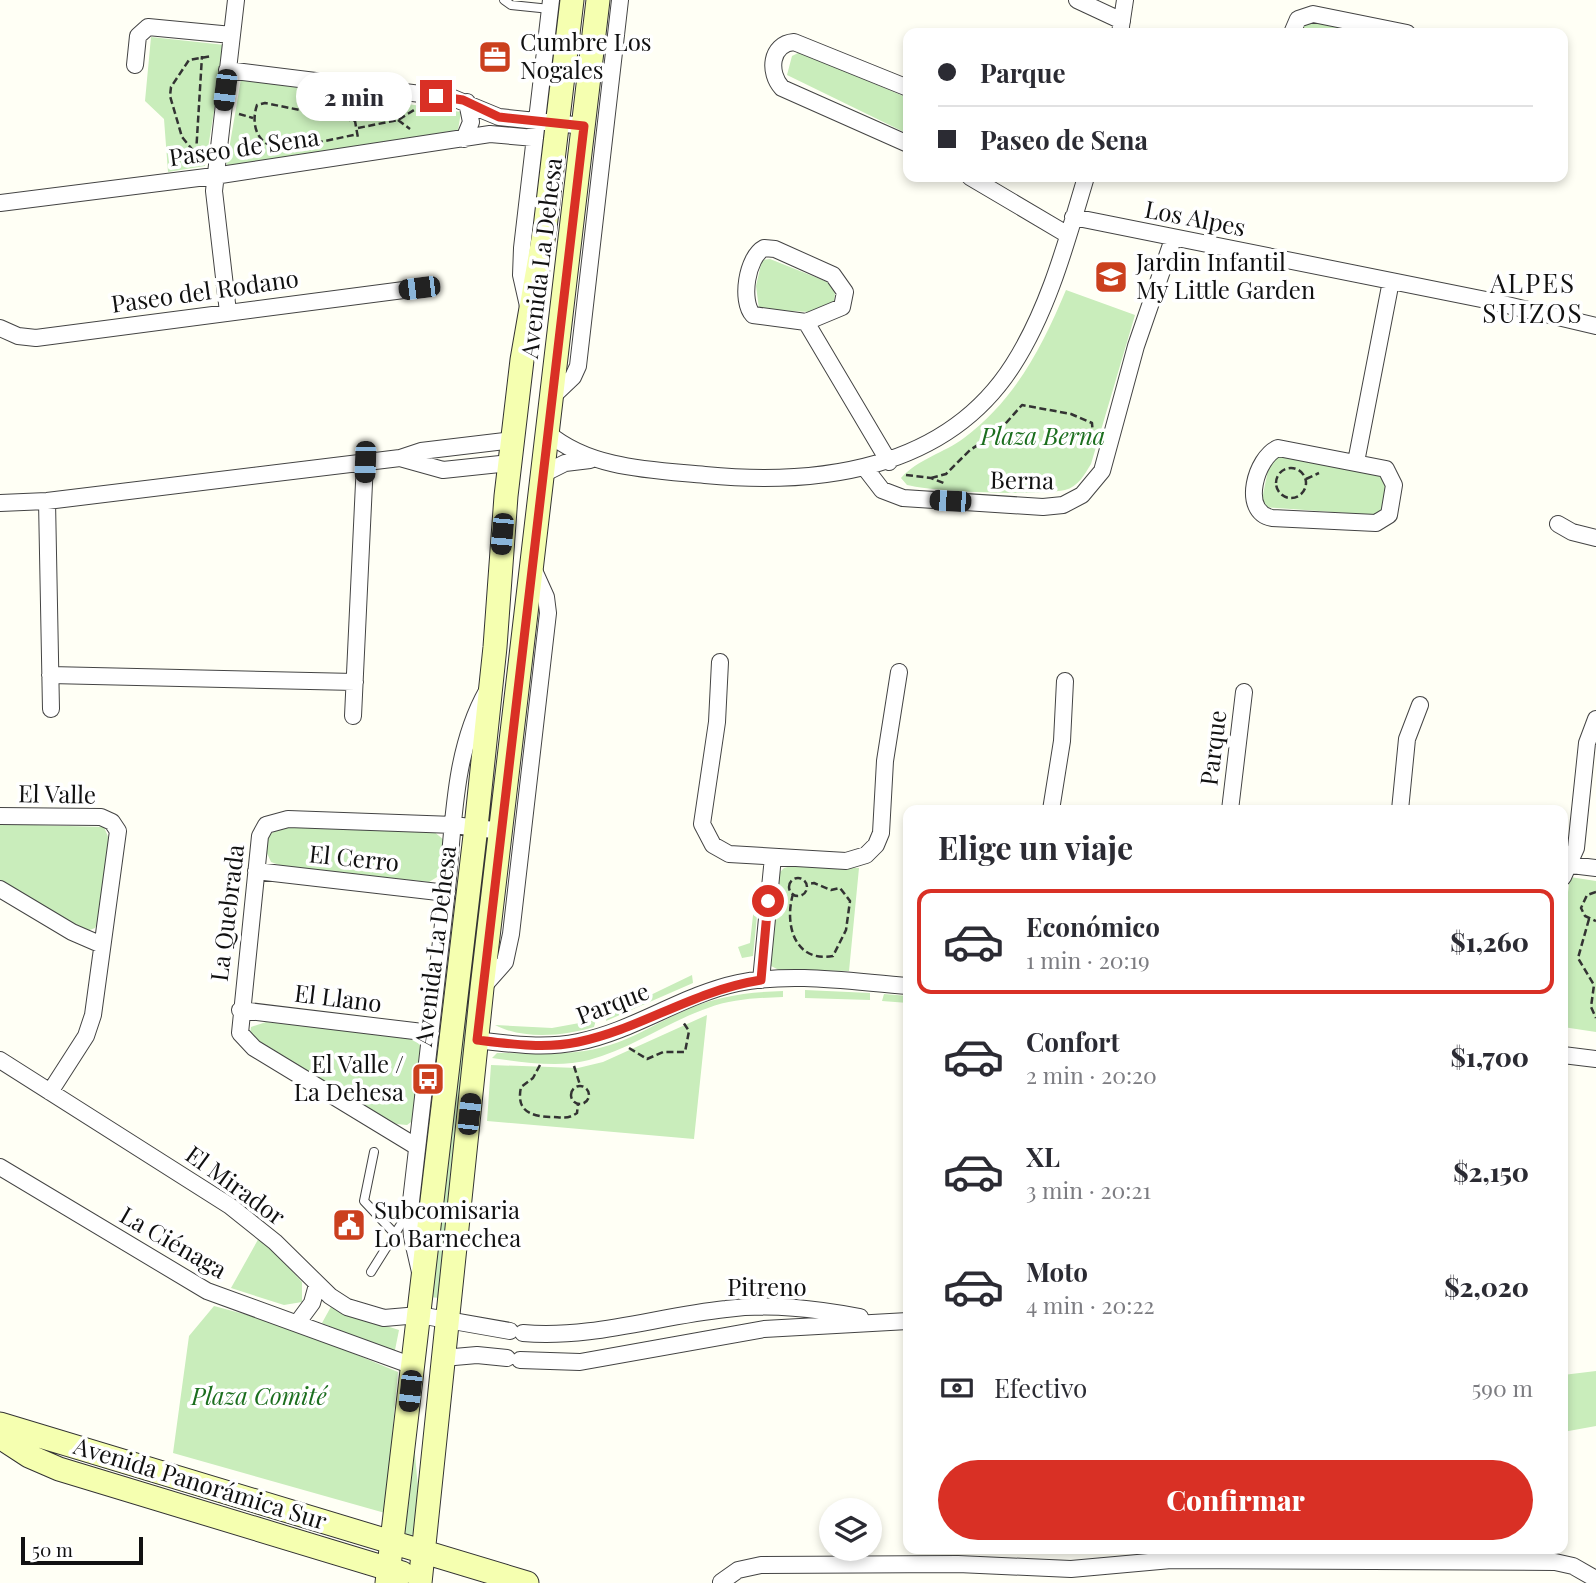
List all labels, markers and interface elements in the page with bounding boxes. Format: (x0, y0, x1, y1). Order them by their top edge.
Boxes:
place label: Cumbre Los Nogales (520, 25, 652, 85)
office icon: Cumbre Los Nogales (476, 38, 514, 76)
text: Parque (980, 55, 1066, 90)
car (213, 68, 238, 112)
callout: 2 min (296, 72, 412, 120)
route end (420, 80, 452, 112)
text: 2 min (324, 81, 384, 112)
street label: Paseo de Sena (167, 120, 321, 172)
text: Paseo de Sena (980, 122, 1148, 157)
street label: Avenida La Dehesa (512, 156, 568, 361)
street label: Los Alpes (1142, 192, 1248, 242)
place label: Jardin Infantil My Little Garden (1135, 245, 1315, 305)
school or university icon: Jardin Infantil My Little Garden (1092, 258, 1130, 296)
street label: Paseo del Rodano (109, 261, 300, 319)
district label: ALPES SUIZOS (1482, 265, 1584, 330)
car (397, 275, 442, 301)
park label: Plaza Berna (980, 419, 1105, 451)
car (354, 441, 377, 483)
street label: Berna (990, 462, 1054, 496)
car (929, 489, 972, 513)
car (490, 512, 515, 556)
street label: Parque (1192, 708, 1233, 787)
street label: El Valle (18, 776, 96, 810)
text: Elige un viaje (938, 825, 1133, 868)
street label: El Cerro (308, 836, 401, 878)
street label: La Quebrada (202, 842, 250, 983)
street label: Avenida La Dehesa (406, 844, 462, 1049)
route start (752, 885, 784, 917)
text: Económico (1026, 909, 1160, 944)
icon: car (942, 910, 1005, 973)
text: $1,260 (1450, 924, 1529, 959)
text: 1 min · 20:19 (1026, 944, 1150, 975)
street label: Parque (571, 974, 653, 1031)
street label: El Llano (293, 976, 384, 1018)
text: Confort (1026, 1024, 1120, 1059)
icon: car (942, 1025, 1005, 1088)
text: $1,700 (1450, 1039, 1529, 1074)
place label: El Valle / La Dehesa (294, 1047, 404, 1107)
text: 2 min · 20:20 (1026, 1059, 1157, 1090)
bus stop icon: El Valle / La Dehesa (409, 1060, 447, 1098)
car (457, 1092, 482, 1136)
street label: El Mirador (180, 1137, 293, 1232)
text: XL (1026, 1139, 1060, 1174)
icon: car (942, 1140, 1005, 1203)
text: $2,150 (1453, 1154, 1529, 1189)
text: 3 min · 20:21 (1026, 1174, 1151, 1205)
place label: Subcomisaria Lo Barnechea (374, 1193, 521, 1253)
street label: La Ciénaga (115, 1198, 233, 1285)
public building icon: Subcomisaria Lo Barnechea (330, 1206, 368, 1244)
text: Moto (1026, 1254, 1088, 1289)
icon: car (942, 1255, 1005, 1318)
text: $2,020 (1444, 1269, 1529, 1304)
street label: Pitreno (727, 1270, 807, 1302)
text: 4 min · 20:22 (1026, 1289, 1154, 1320)
car (398, 1369, 423, 1413)
icon: cash (938, 1369, 976, 1407)
text: Efectivo (994, 1370, 1087, 1405)
text: 590 m (1472, 1372, 1533, 1403)
park label: Plaza Comité (190, 1379, 328, 1411)
street label: Avenida Panorámica Sur (69, 1428, 331, 1536)
button: Confirmar (938, 1460, 1533, 1540)
map controls (819, 1498, 882, 1561)
button: layers (819, 1498, 882, 1561)
scale bar (21, 1534, 144, 1566)
text: 50 m (32, 1536, 73, 1562)

